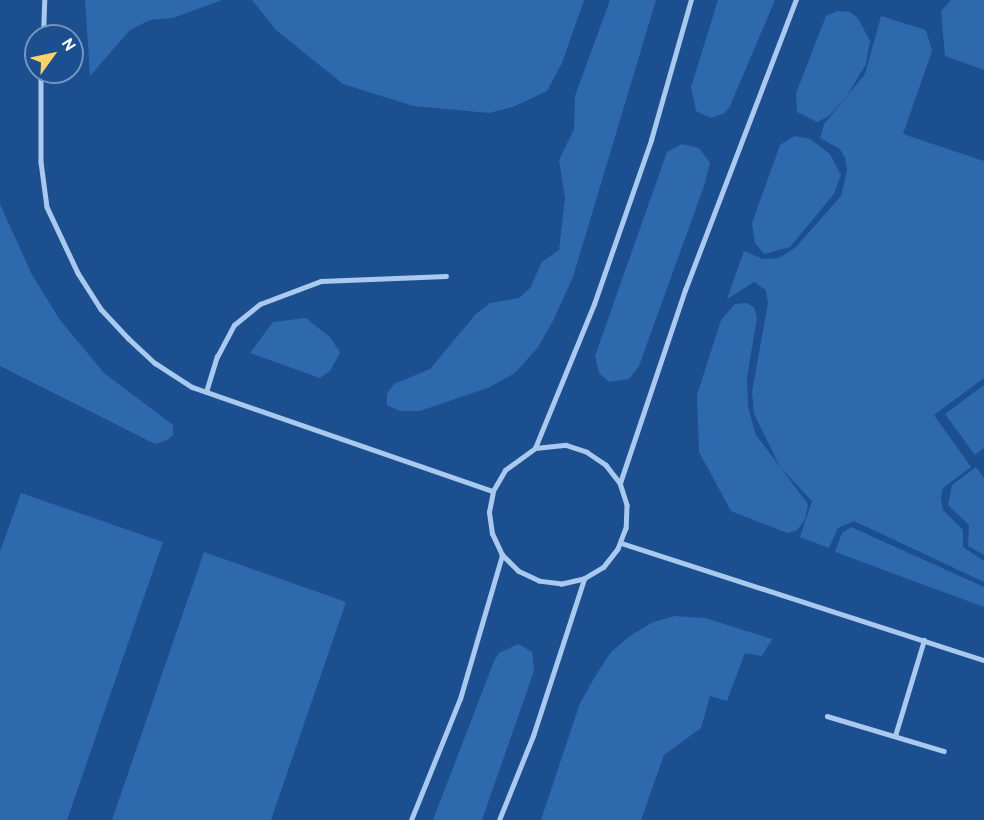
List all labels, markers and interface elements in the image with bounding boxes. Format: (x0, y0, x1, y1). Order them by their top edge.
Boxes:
north arrow (24, 24, 84, 84)
text: N (56, 35, 79, 56)

